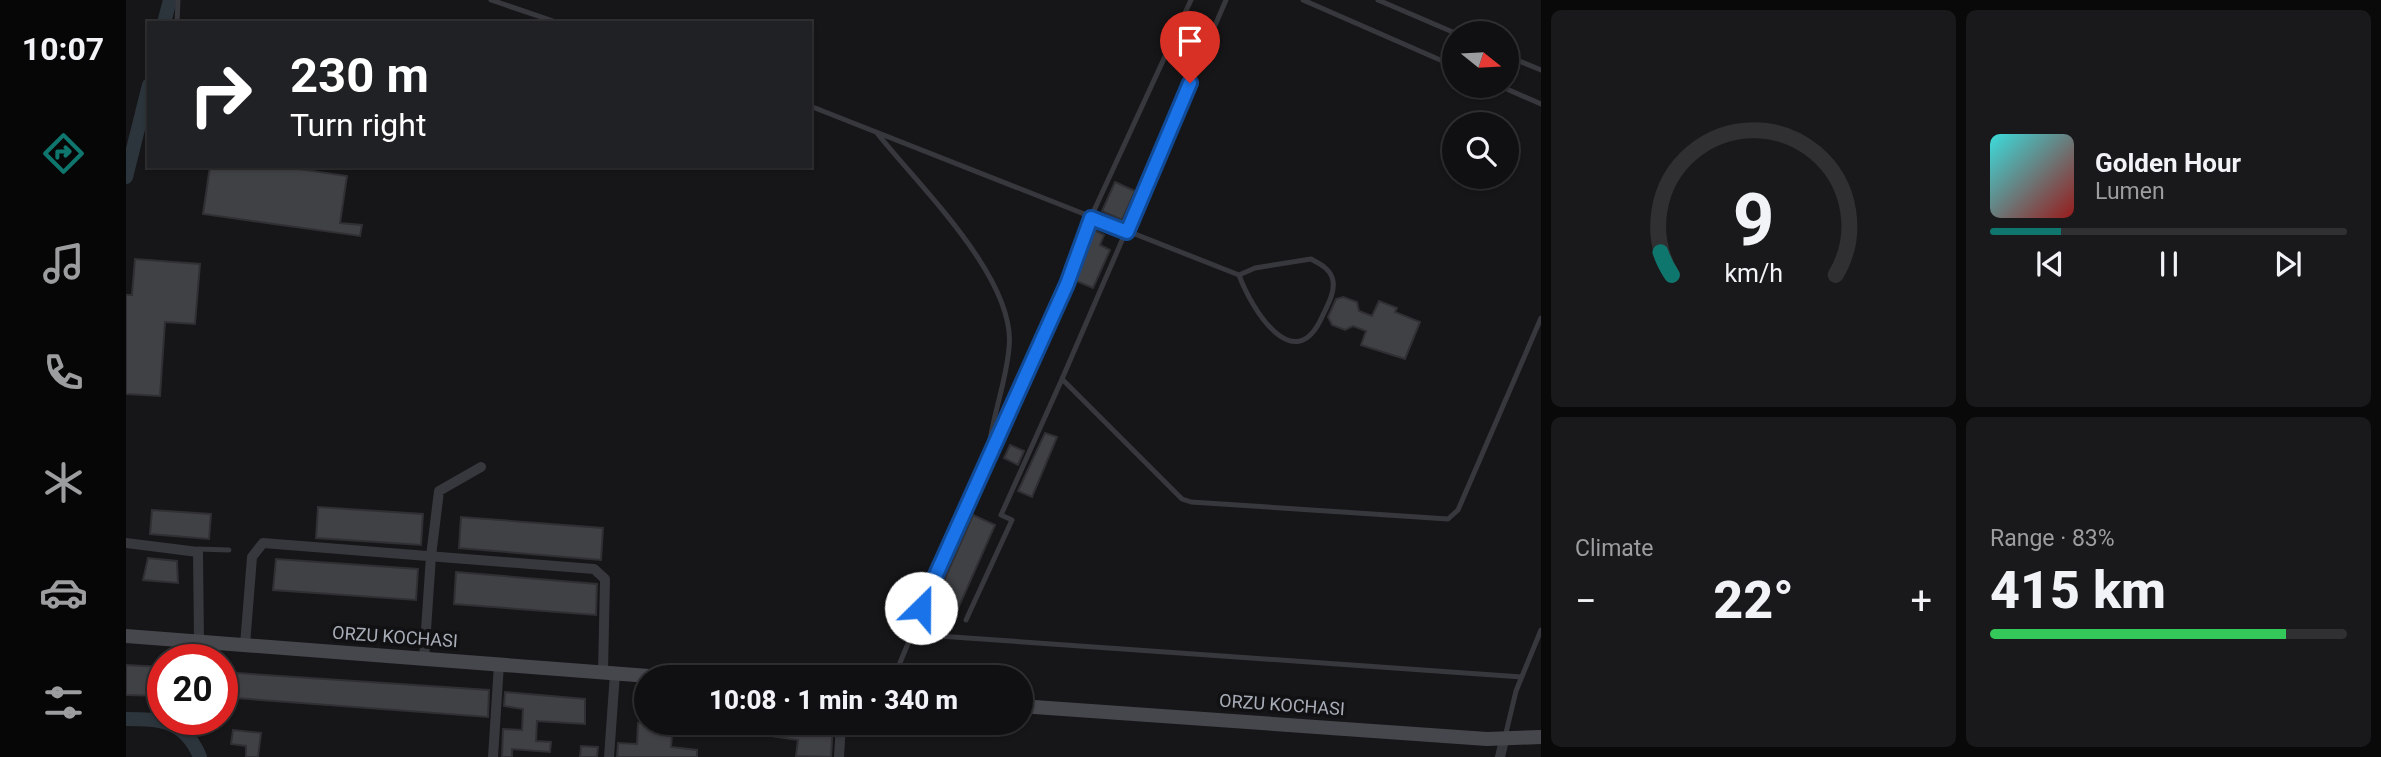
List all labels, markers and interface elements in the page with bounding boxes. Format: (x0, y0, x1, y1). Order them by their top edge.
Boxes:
pin (1160, 11, 1220, 83)
north arrow (1442, 21, 1519, 98)
map controls (1442, 21, 1519, 189)
icon: arrive (1171, 22, 1209, 60)
text: 10:07 (22, 30, 104, 68)
text: 230 m (290, 47, 429, 104)
icon: right (175, 49, 266, 140)
text: Turn right (290, 106, 426, 144)
button: search (1442, 112, 1519, 189)
icon: directions (39, 129, 88, 178)
text: Golden Hour (2095, 148, 2241, 178)
text: 9 (1733, 177, 1774, 263)
text: Lumen (2095, 178, 2165, 205)
icon: music (39, 239, 88, 288)
icon: previous (2031, 245, 2069, 283)
icon: pause (2150, 245, 2188, 283)
icon: next (2269, 245, 2307, 283)
text: km/h (1724, 259, 1783, 288)
icon: phone (39, 348, 88, 397)
icon: climate (39, 458, 88, 507)
text: Range · 83% (1990, 525, 2115, 552)
text: Climate (1575, 535, 1654, 562)
text: 415 km (1990, 560, 2166, 621)
icon: car (39, 568, 88, 617)
text: 22° (1713, 570, 1794, 631)
position arrow (884, 571, 958, 645)
text: − (1575, 579, 1597, 623)
text: + (1910, 579, 1932, 623)
street label: ORZU KOCHASI (332, 622, 459, 651)
speed limit sign: 20 (147, 644, 238, 735)
icon: filters (39, 678, 88, 727)
text: 10:08 · 1 min · 340 m (709, 685, 958, 715)
street label: ORZU KOCHASI (1219, 690, 1346, 719)

